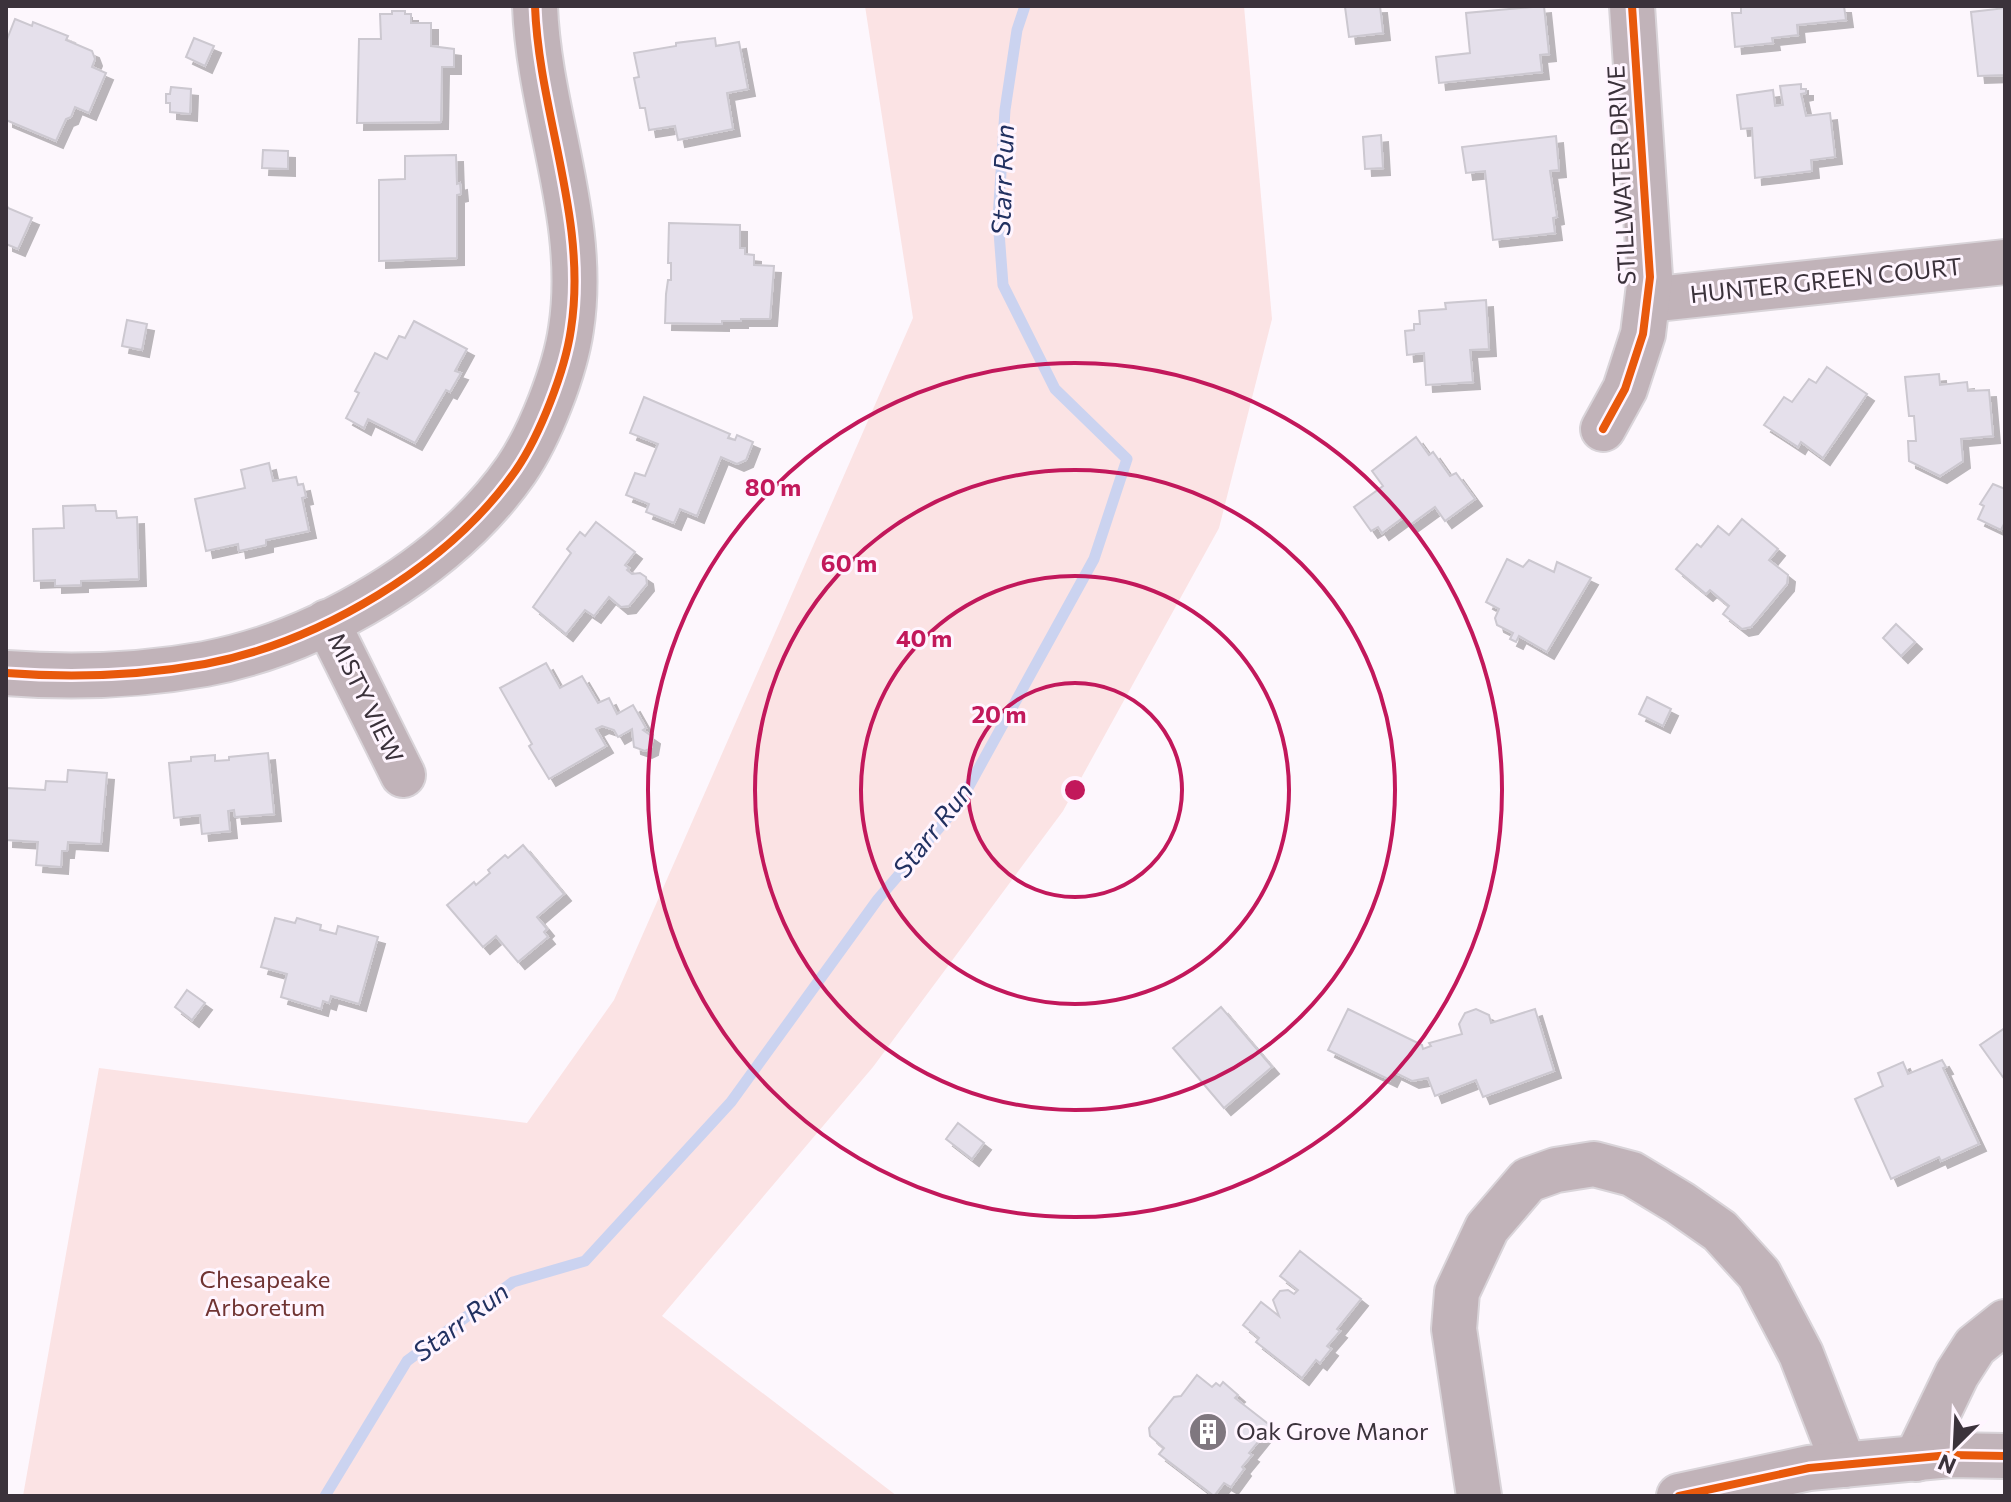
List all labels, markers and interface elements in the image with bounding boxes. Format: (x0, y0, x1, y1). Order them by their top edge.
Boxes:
street label: STILLWATER DRIVE (1600, 64, 1641, 286)
water label: Starr Run (984, 124, 1019, 236)
street label: HUNTER GREEN COURT (1688, 251, 1963, 308)
text: 80 m (745, 472, 801, 501)
text: 60 m (821, 548, 877, 577)
text: 40 m (896, 623, 952, 652)
street label: MISTY VIEW (322, 628, 410, 767)
text: 20 m (972, 699, 1026, 728)
water label: Starr Run (885, 776, 978, 883)
centre of rings (1061, 776, 1089, 804)
park label: Chesapeake Arboretum (200, 1264, 330, 1321)
water label: Starr Run (406, 1275, 514, 1367)
north arrow (1915, 1406, 1995, 1486)
building icon: Oak Grove Manor (1187, 1411, 1229, 1453)
place label: Oak Grove Manor (1236, 1416, 1429, 1445)
text: N (1934, 1449, 1960, 1480)

